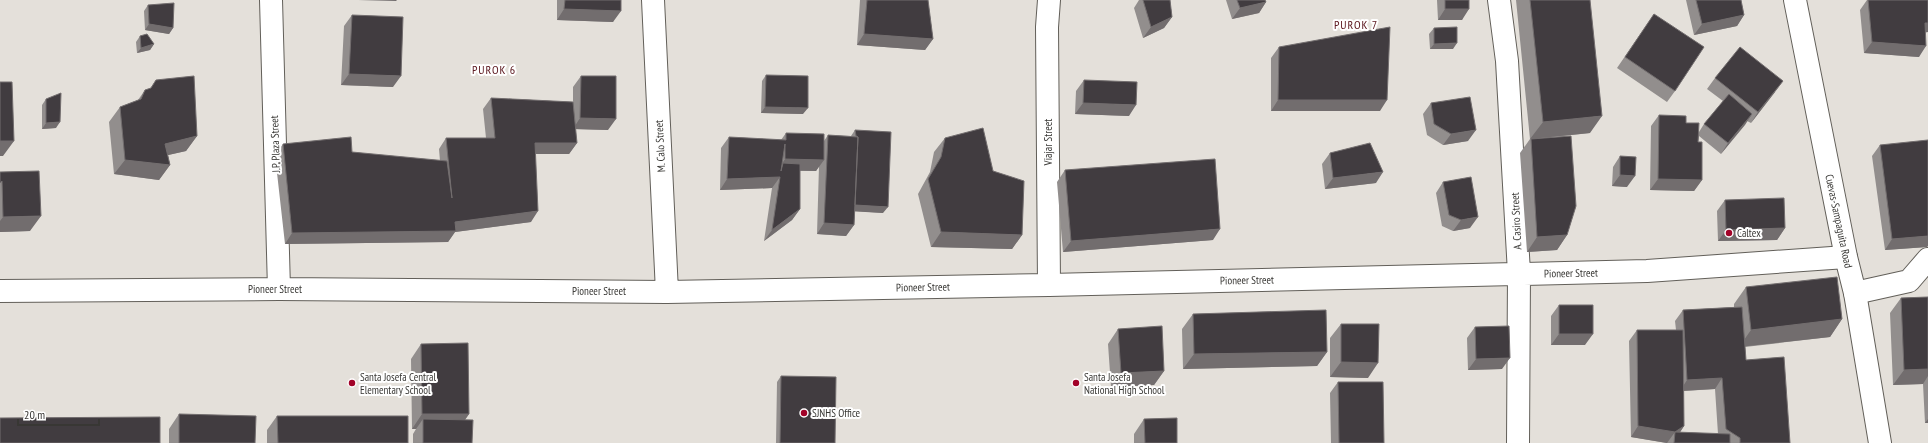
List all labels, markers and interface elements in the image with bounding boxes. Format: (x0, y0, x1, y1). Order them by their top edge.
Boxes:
district label: PUROK 7 (1334, 17, 1378, 32)
district label: PUROK 6 (472, 62, 516, 77)
street label: J.P. Plaza Street (267, 115, 283, 174)
street label: Viajar Street (1041, 119, 1055, 166)
street label: M. Calo Street (652, 120, 668, 172)
street label: Cuevas-Sampaguita Road (1822, 173, 1856, 269)
street label: A. Casiro Street (1508, 192, 1524, 250)
place label: Caltex (1737, 226, 1761, 240)
marker: Caltex (1724, 228, 1734, 238)
street label: Pioneer Street (1544, 266, 1598, 280)
street label: Pioneer Street (1220, 273, 1274, 287)
street label: Pioneer Street (896, 280, 950, 294)
street label: Pioneer Street (248, 282, 302, 296)
street label: Pioneer Street (572, 284, 626, 298)
place label: Santa Josefa Central Elementary School (360, 370, 436, 397)
place label: Santa Josefa National High School (1084, 370, 1165, 397)
marker: Santa Josefa Central Elementary School (347, 378, 357, 388)
marker: Santa Josefa National High School (1071, 378, 1081, 388)
scale bar (18, 401, 99, 427)
place label: SJNHS Office (812, 406, 861, 420)
text: 20 m (24, 407, 45, 422)
marker: SJNHS Office (799, 408, 809, 418)

